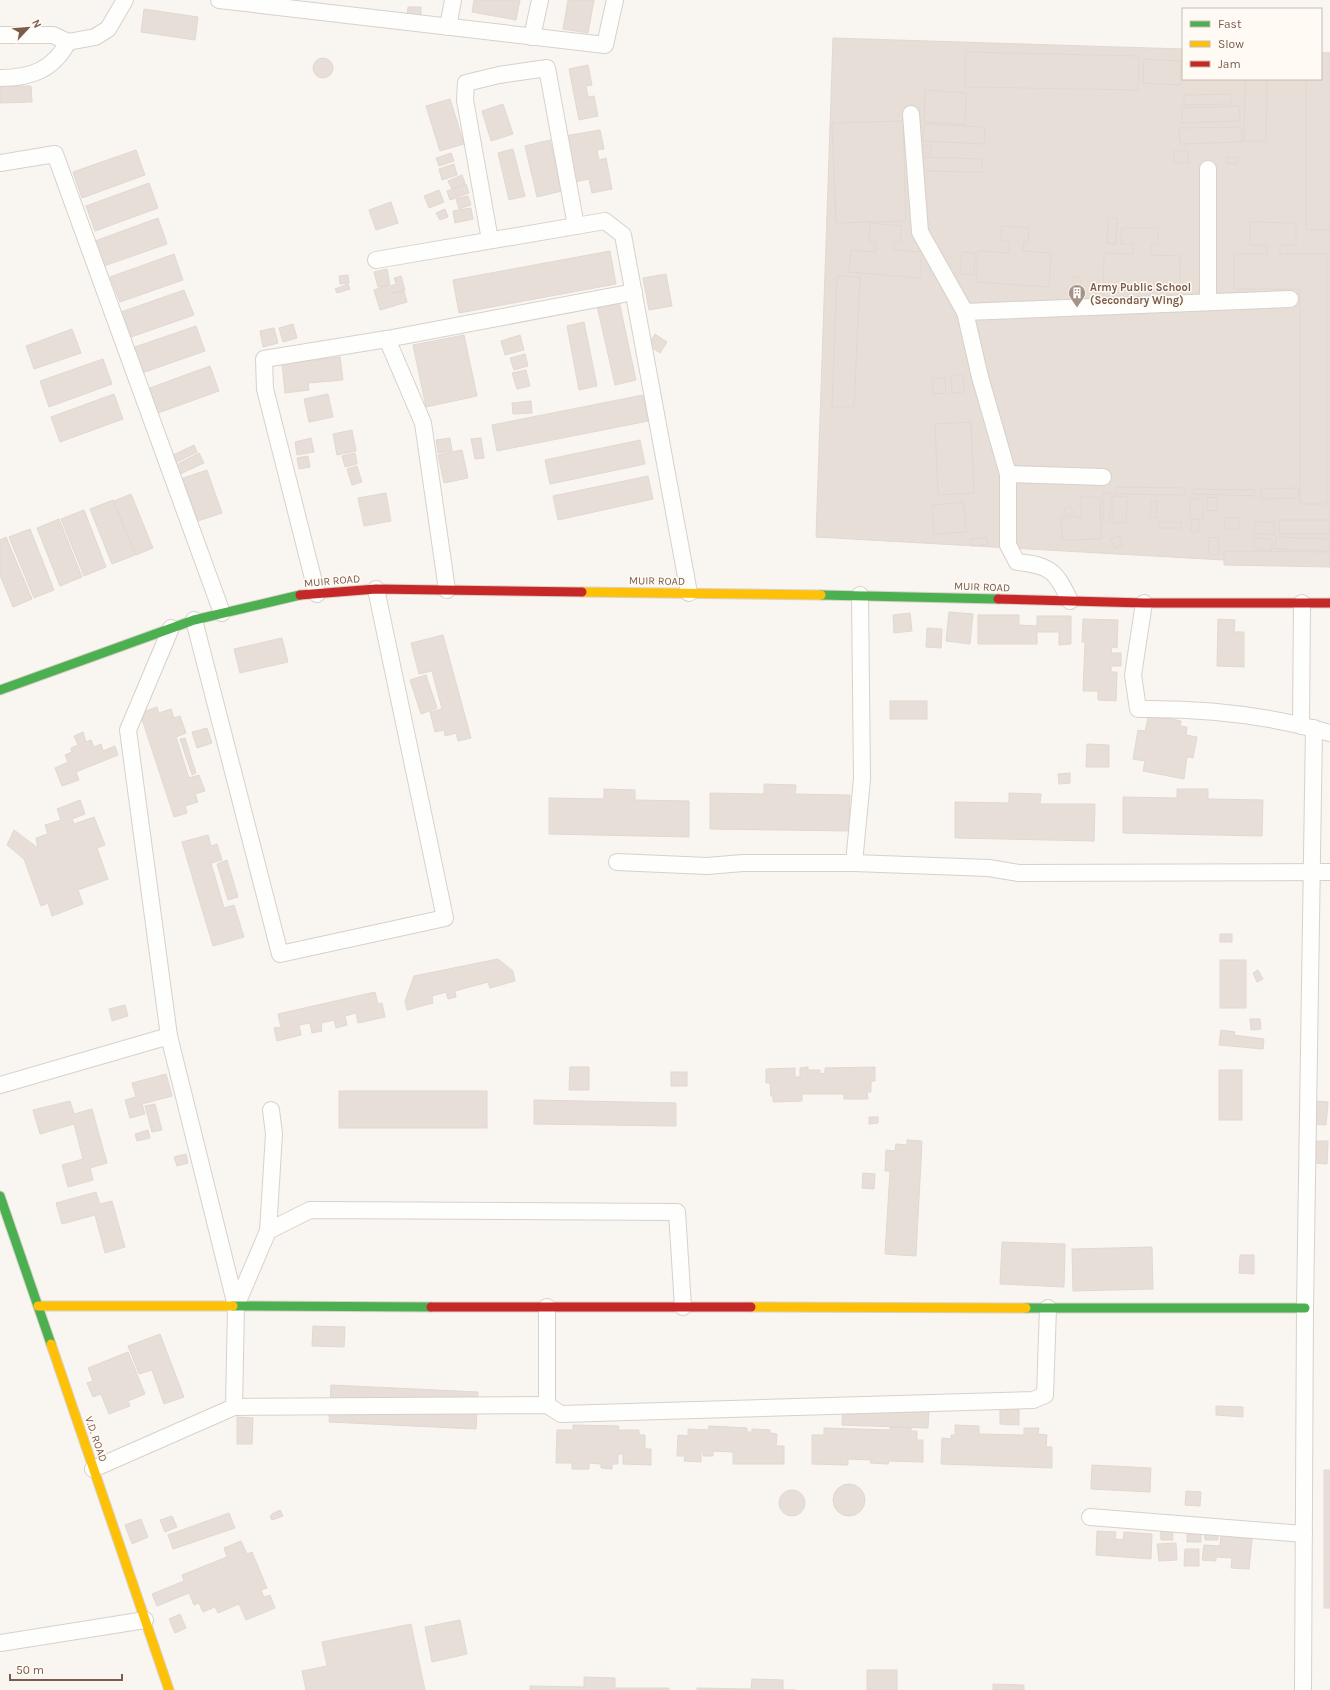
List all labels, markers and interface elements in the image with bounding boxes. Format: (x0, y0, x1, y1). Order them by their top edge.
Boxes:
north arrow (8, 8, 48, 48)
legend (1182, 8, 1322, 80)
text: N (29, 17, 44, 30)
text: Fast (1218, 17, 1242, 31)
text: Slow (1218, 37, 1244, 51)
text: Jam (1218, 57, 1241, 71)
place label: Army Public School (Secondary Wing) (1090, 281, 1191, 307)
building icon: Army Public School (Secondary Wing) (1067, 283, 1087, 308)
street label: MUIR ROAD (303, 572, 361, 590)
street label: MUIR ROAD (629, 574, 685, 588)
street label: MUIR ROAD (954, 580, 1010, 594)
street label: V.D. ROAD (82, 1414, 110, 1464)
scale bar (10, 1656, 122, 1682)
text: 50 m (16, 1663, 44, 1677)

